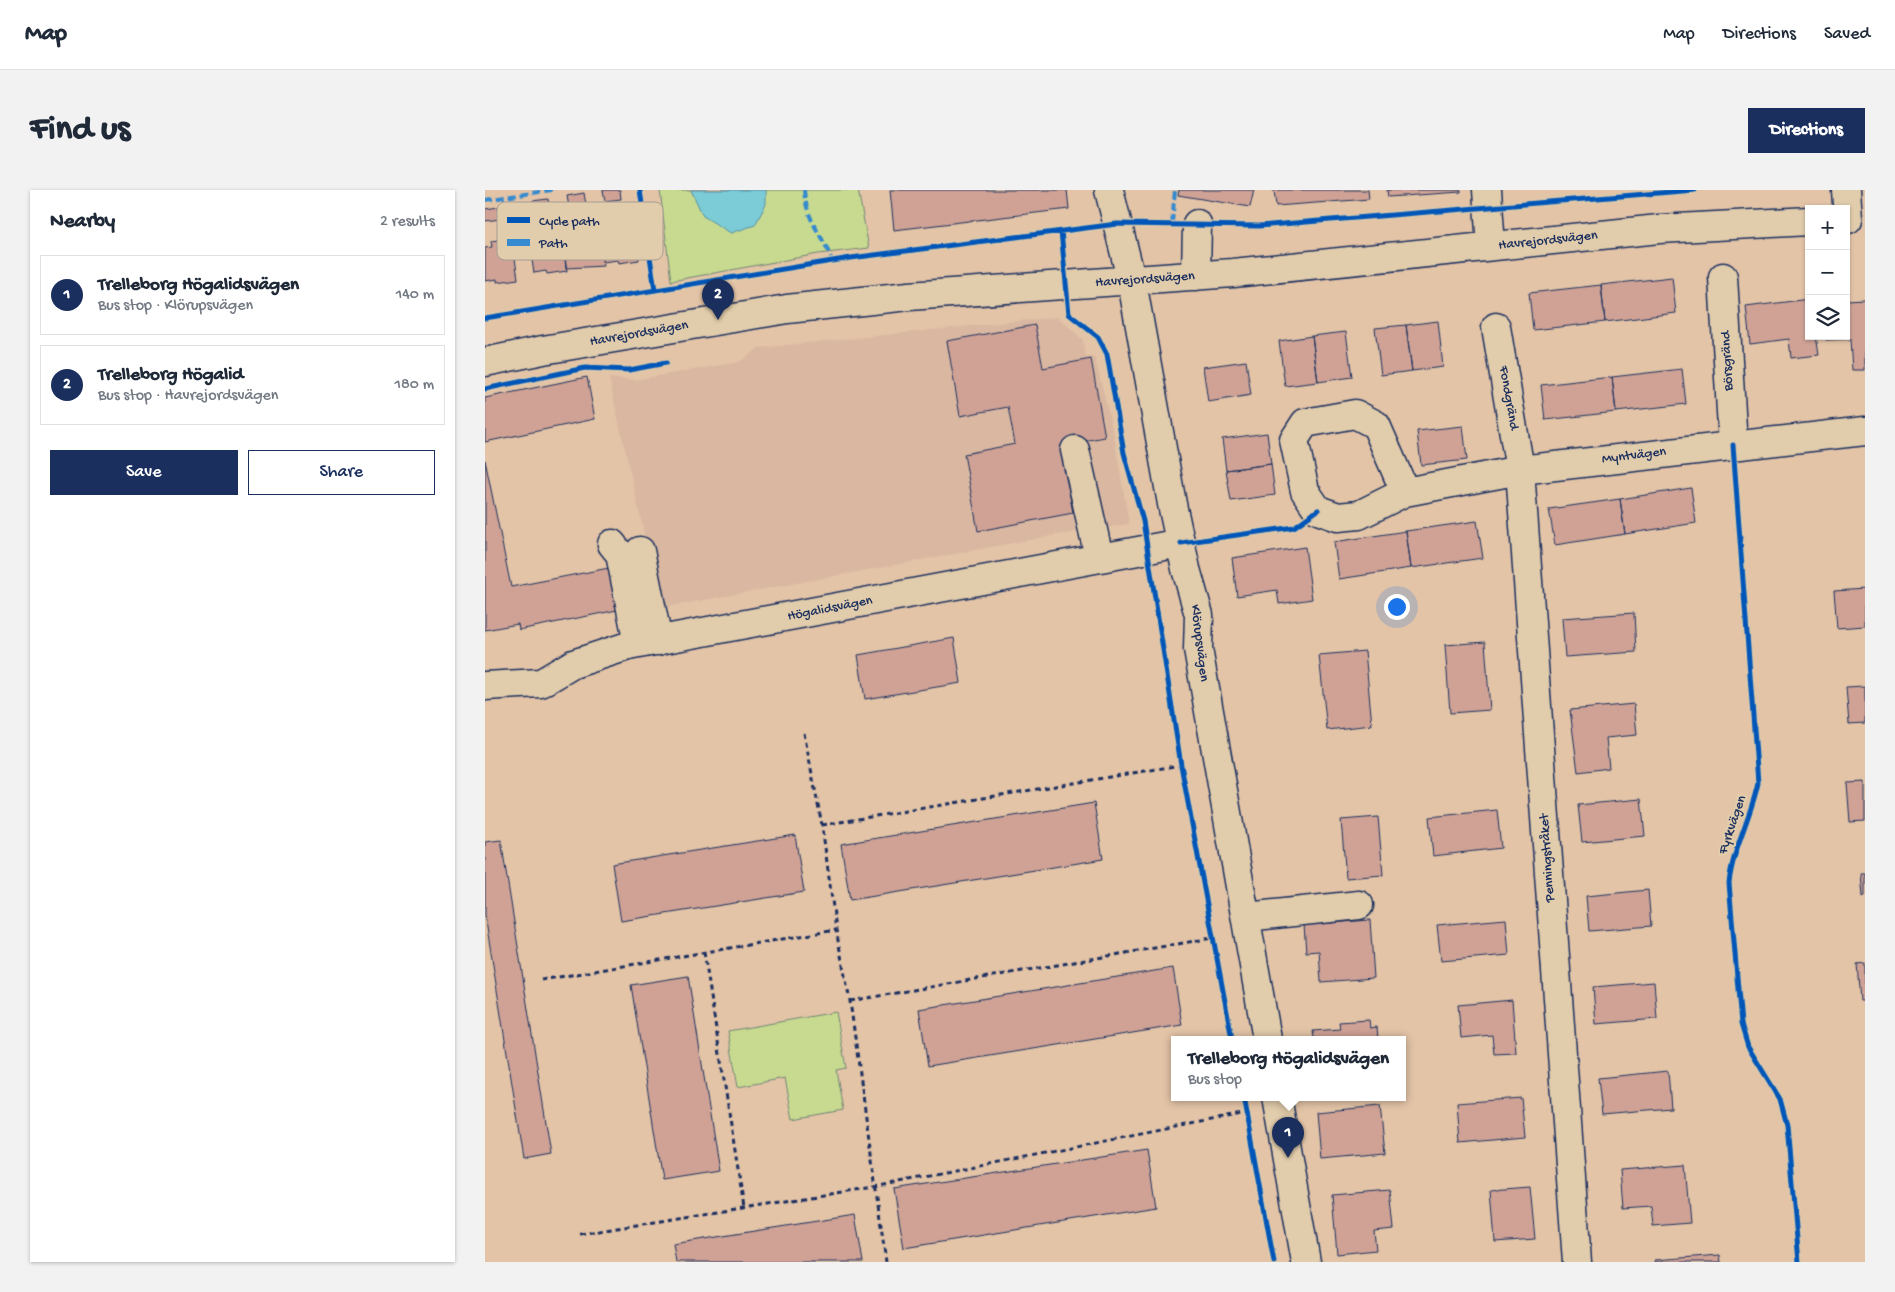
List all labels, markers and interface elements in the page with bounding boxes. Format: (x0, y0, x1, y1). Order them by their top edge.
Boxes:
text: Map (25, 20, 67, 49)
text: Map (1663, 24, 1695, 45)
text: Directions (1723, 24, 1796, 45)
text: Saved (1824, 24, 1870, 45)
button: Directions (1748, 108, 1865, 153)
text: Find us (30, 110, 130, 151)
legend (497, 202, 663, 260)
map controls (1805, 205, 1850, 340)
button: + (1805, 205, 1850, 250)
text: Nearby (50, 210, 115, 235)
text: 2 results (380, 213, 435, 232)
text: Cycle path (539, 214, 600, 231)
street label: Havrejordsvägen (1498, 227, 1599, 255)
text: Path (538, 236, 568, 253)
button: − (1805, 250, 1850, 295)
street label: Havrejordsvägen (1095, 268, 1196, 292)
text: Trelleborg Högalidsvägen (98, 274, 299, 297)
pin: 2 (702, 279, 734, 320)
text: 1 (64, 286, 70, 305)
text: 140 m (396, 286, 434, 305)
button: layers (1805, 295, 1850, 340)
text: Bus stop · Klörupsvägen (98, 297, 253, 316)
street label: Havrejordsvägen (588, 317, 690, 351)
street label: Börsgränd (1718, 329, 1738, 392)
text: Trelleborg Högalid (98, 364, 243, 387)
street label: Fondgränd (1494, 364, 1522, 433)
text: 2 (63, 376, 71, 395)
text: 180 m (395, 376, 434, 395)
text: Bus stop · Havrejordsvägen (98, 387, 278, 406)
street label: Myntvägen (1601, 444, 1668, 468)
button: Save (50, 450, 238, 495)
button: Share (248, 450, 435, 495)
street label: Högalidsvägen (786, 592, 874, 626)
your location (1384, 594, 1410, 620)
street label: Klörupsvägen (1186, 604, 1212, 683)
street label: Fyrkvägen (1715, 793, 1751, 858)
street label: Penningstråket (1536, 812, 1560, 904)
popup (1171, 1036, 1406, 1101)
text: Trelleborg Högalidsvägen (1188, 1048, 1389, 1071)
text: Bus stop (1188, 1071, 1242, 1090)
pin: 1 (1272, 1117, 1304, 1158)

